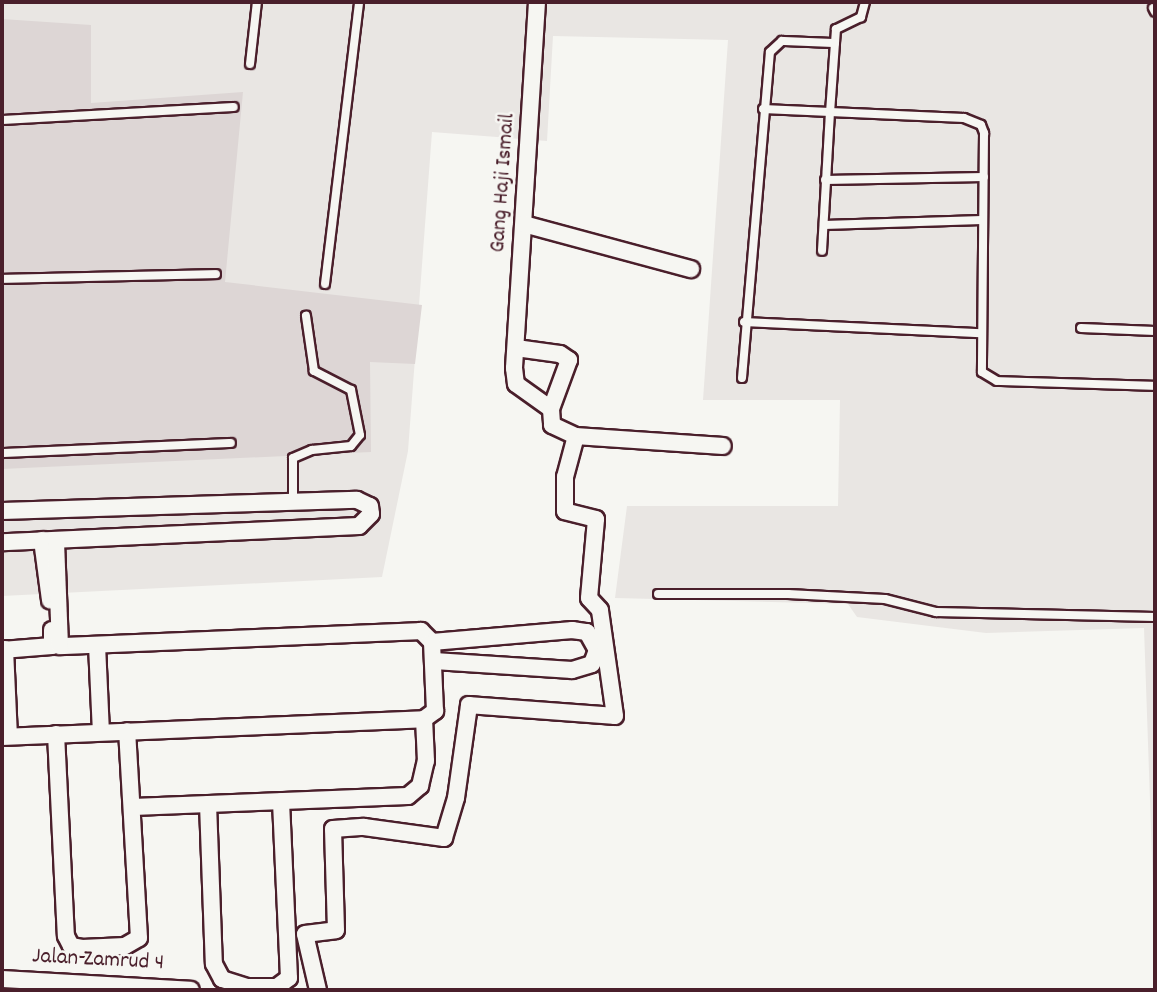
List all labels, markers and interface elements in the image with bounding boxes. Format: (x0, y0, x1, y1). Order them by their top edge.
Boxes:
street label: Gang Haji Ismail (485, 112, 523, 254)
street label: Jalan Zamrud 4 (31, 944, 165, 978)

